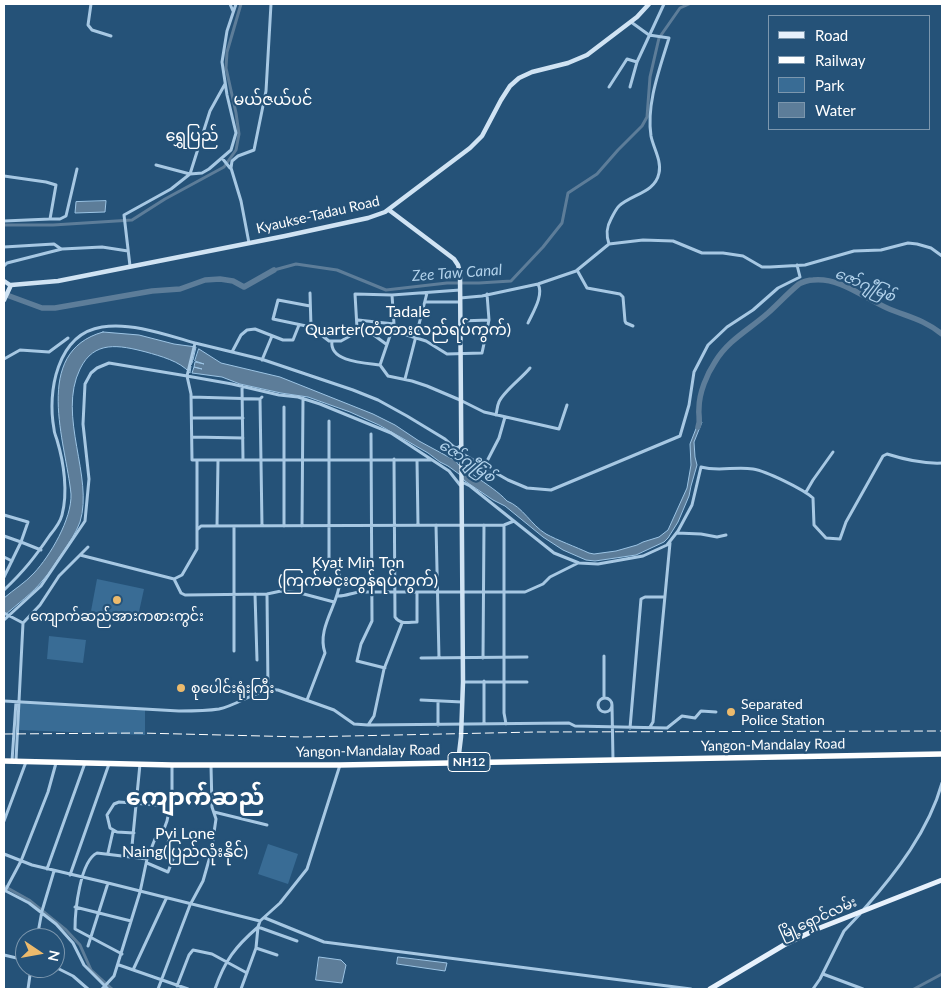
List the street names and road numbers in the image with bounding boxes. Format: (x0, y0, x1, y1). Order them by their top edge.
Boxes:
street label: Kyaukse-Tadau Road (255, 193, 381, 237)
street label: Yangon-Mandalay Road (701, 735, 845, 755)
street label: Yangon-Mandalay Road (296, 741, 440, 761)
road number: NH12 (448, 752, 490, 772)
street label: မြို့ရှောင်လမ်း (777, 893, 859, 943)

